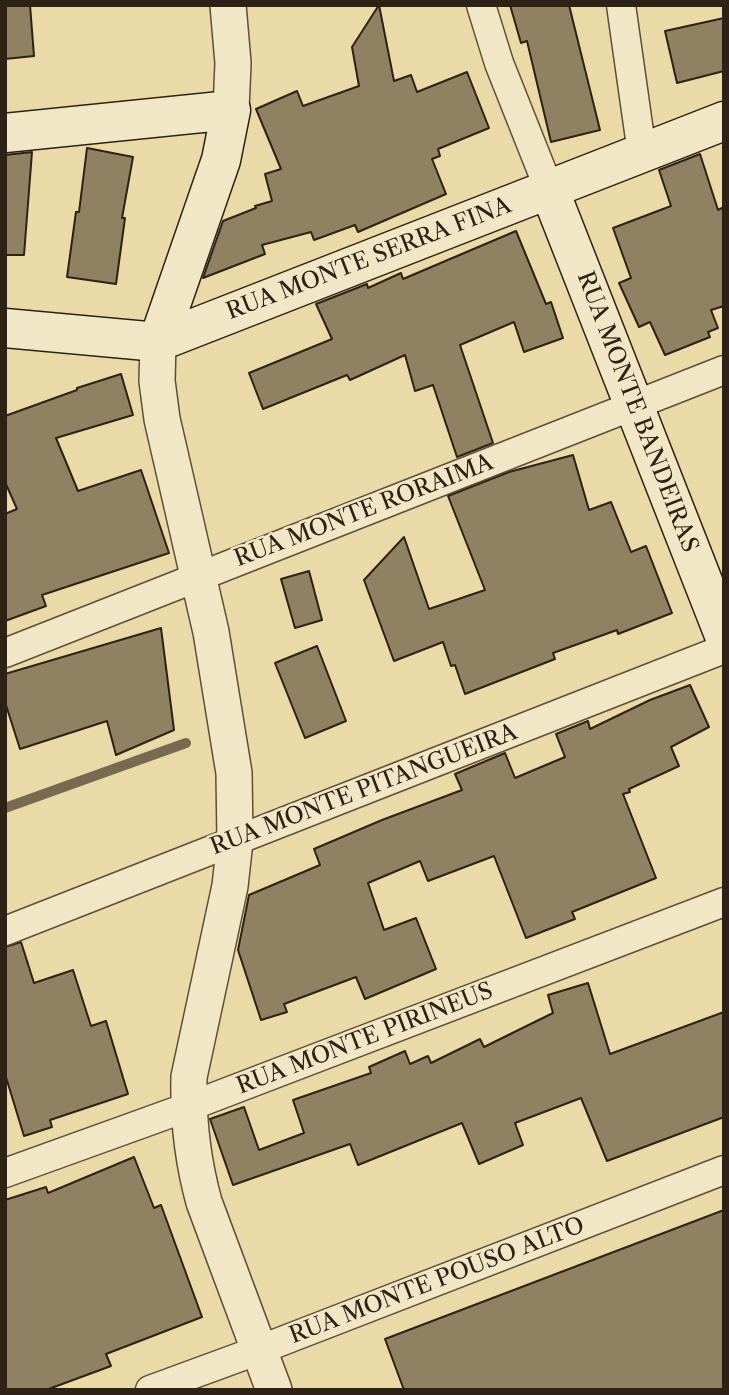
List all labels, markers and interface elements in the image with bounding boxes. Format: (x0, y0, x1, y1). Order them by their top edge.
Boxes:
street label: RUA MONTE SERRA FINA (223, 192, 515, 326)
street label: RUA MONTE BANDEIRAS (571, 268, 703, 556)
street label: RUA MONTE RORAIMA (231, 449, 497, 573)
street label: RUA MONTE PITANGUEIRA (207, 719, 521, 861)
street label: RUA MONTE PIRINEUS (233, 977, 497, 1101)
street label: RUA MONTE POUSO ALTO (286, 1212, 588, 1350)

